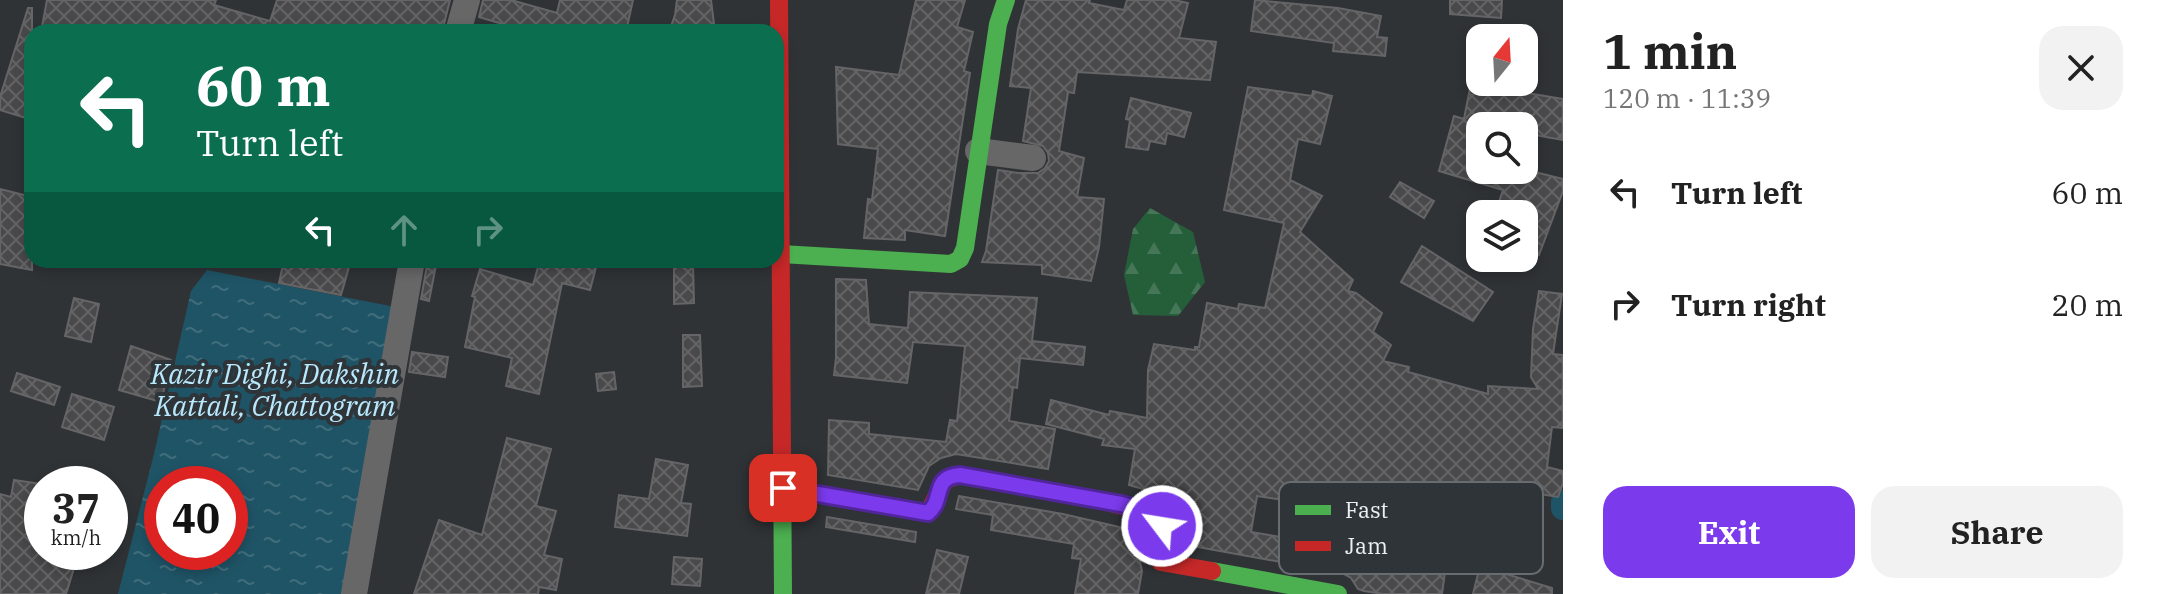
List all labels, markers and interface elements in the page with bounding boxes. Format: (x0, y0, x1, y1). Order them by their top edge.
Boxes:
text: 1 min (1603, 20, 1737, 82)
north arrow (1466, 24, 1538, 96)
map controls (1466, 24, 1538, 272)
button: close (2039, 26, 2123, 110)
text: 60 m (196, 49, 331, 121)
icon: left (64, 56, 168, 160)
text: 120 m · 11:39 (1603, 81, 1771, 115)
button: search (1466, 112, 1538, 184)
text: Turn left (196, 119, 343, 166)
icon: left (1603, 170, 1647, 214)
text: Turn left (1671, 173, 1803, 212)
text: 60 m (2051, 173, 2123, 212)
button: layers (1466, 200, 1538, 272)
icon: left (298, 208, 342, 252)
icon: ahead (382, 208, 426, 252)
icon: right (466, 208, 510, 252)
icon: right (1603, 282, 1647, 326)
text: Turn right (1671, 285, 1826, 324)
text: 20 m (2051, 285, 2123, 324)
water label: Kazir Dighi, Dakshin Kattali, Chattogram (150, 355, 399, 424)
pin (749, 454, 817, 522)
speed limit sign: 40 (144, 466, 248, 570)
icon: arrive (761, 466, 805, 510)
text: 37 (52, 482, 100, 534)
legend (1279, 482, 1543, 574)
position arrow (1120, 484, 1204, 568)
button: Exit (1603, 486, 1855, 578)
button: Share (1871, 486, 2123, 578)
text: Fast (1345, 495, 1388, 524)
text: km/h (51, 524, 101, 551)
text: Jam (1345, 531, 1388, 560)

